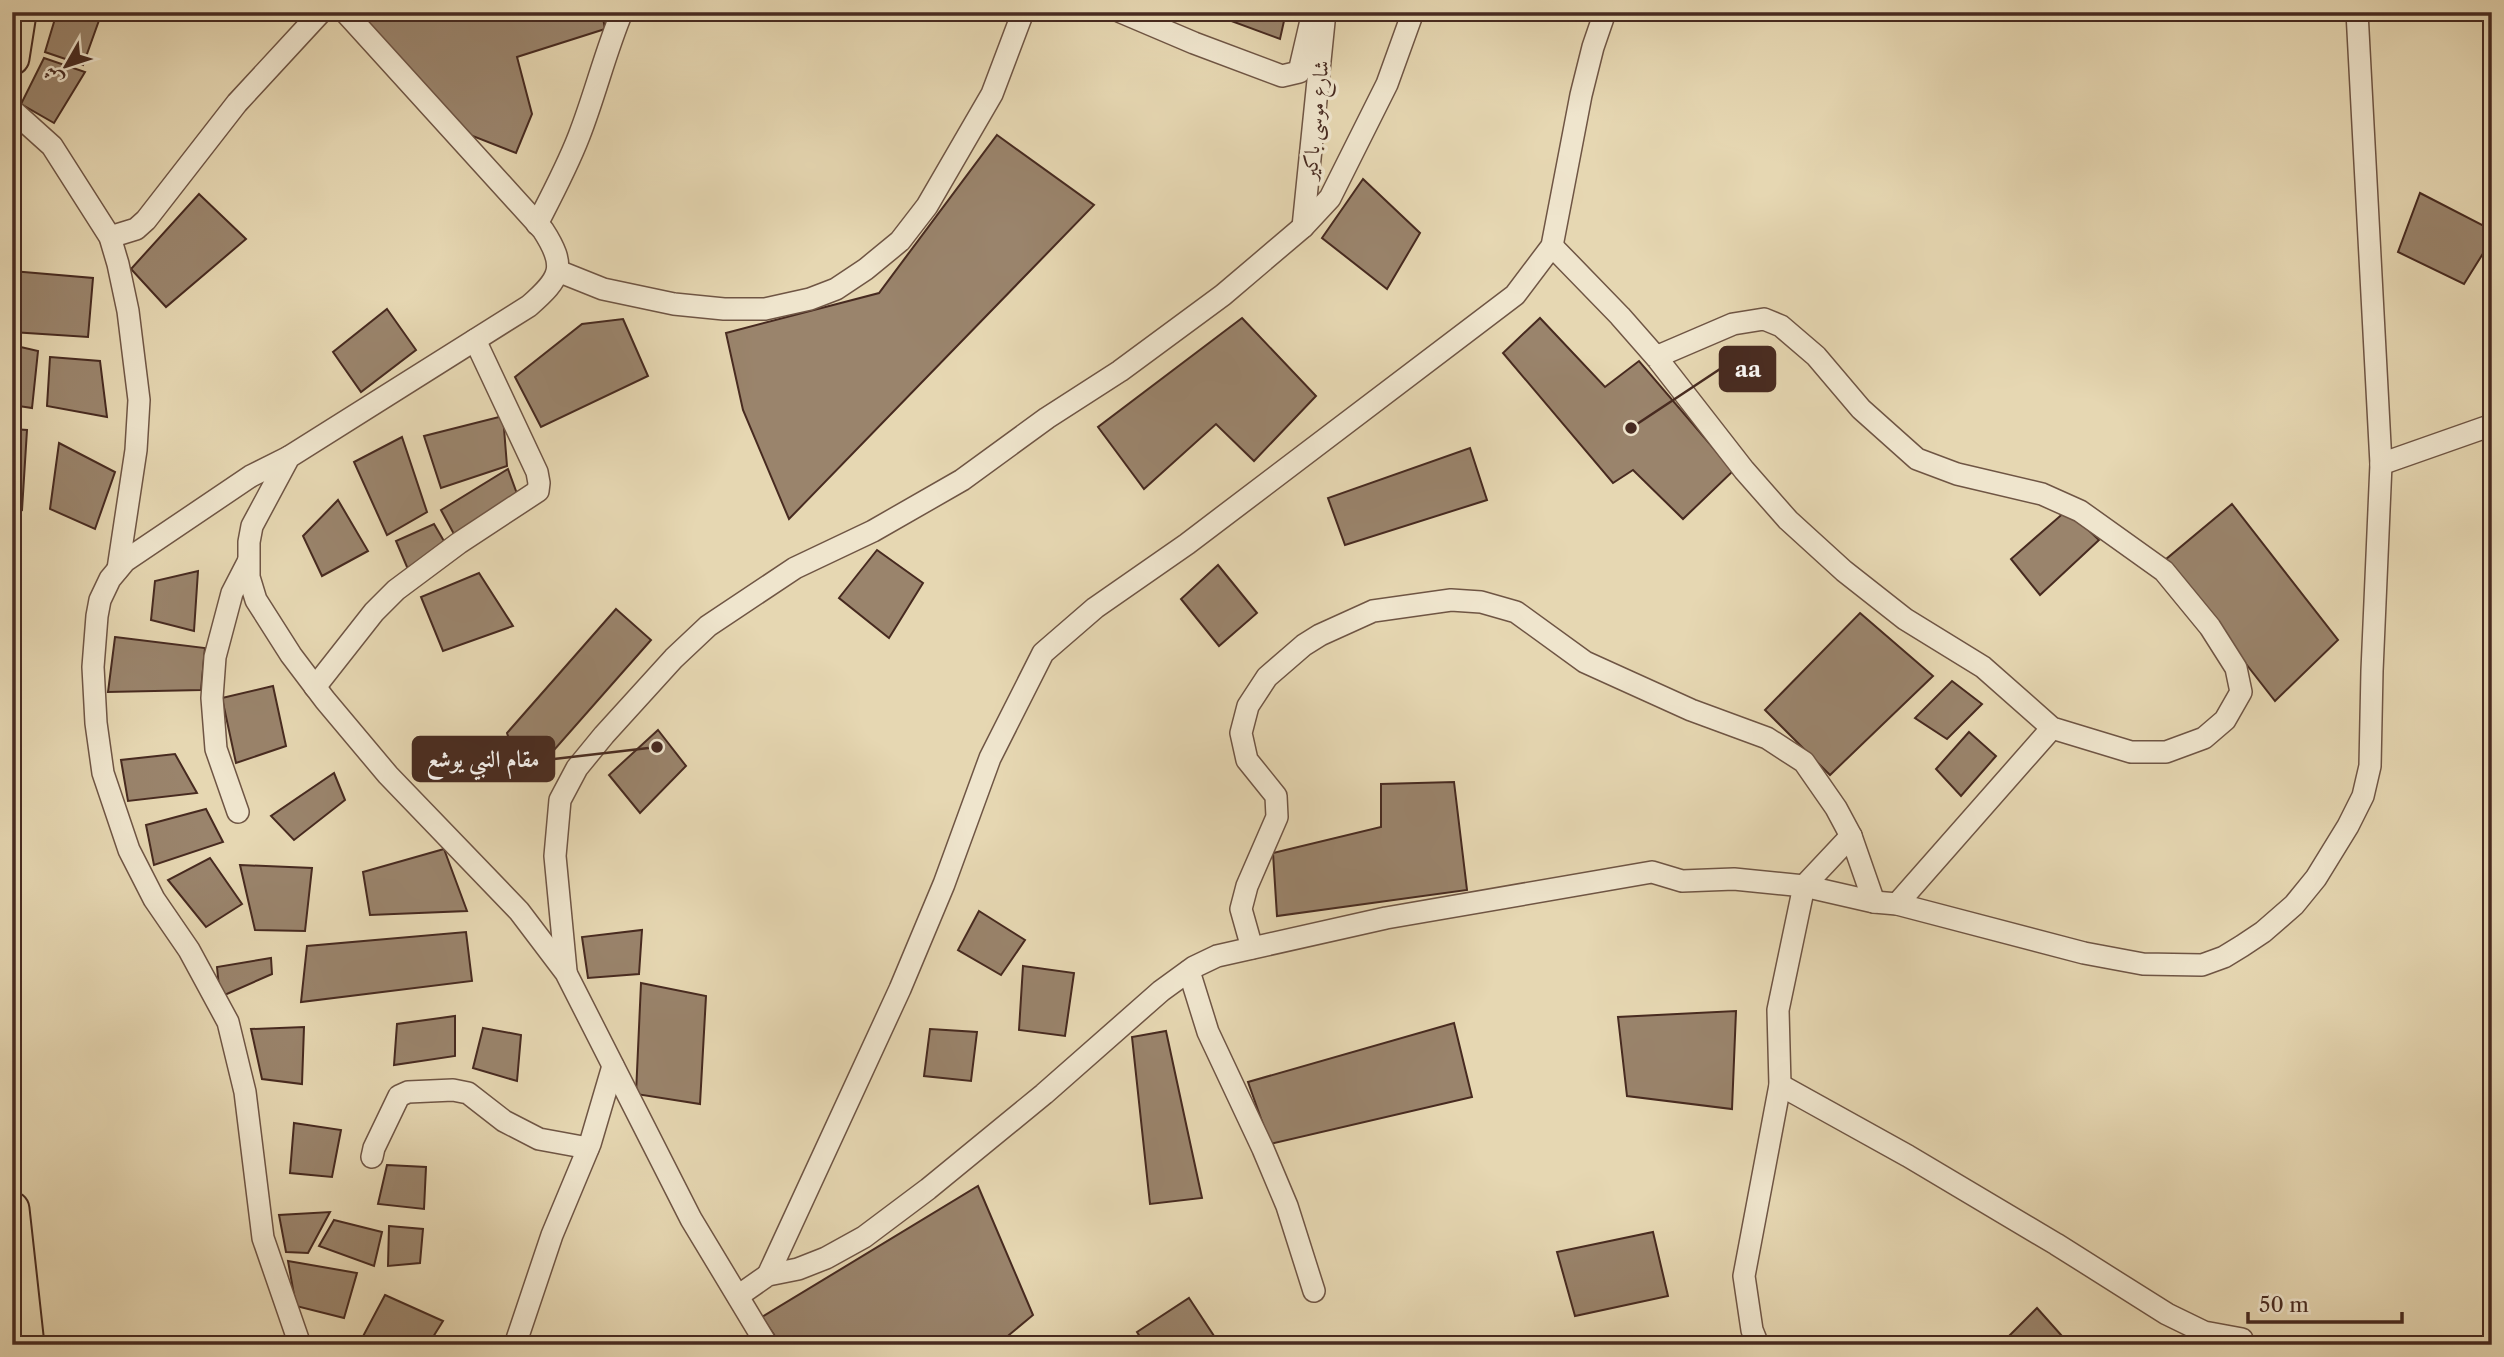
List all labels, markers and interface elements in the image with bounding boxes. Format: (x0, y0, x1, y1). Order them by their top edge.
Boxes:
north arrow (32, 32, 102, 102)
street label: شارع موسى باكير (1296, 59, 1340, 183)
text: ش (38, 62, 68, 91)
callout: aa (1720, 347, 1775, 391)
text: aa (1735, 355, 1762, 383)
callout: مقام النبي يوشع (413, 737, 554, 781)
text: مقام النبي يوشع (427, 745, 539, 781)
scale bar (2248, 1280, 2402, 1324)
text: 50 m (2259, 1292, 2309, 1317)

